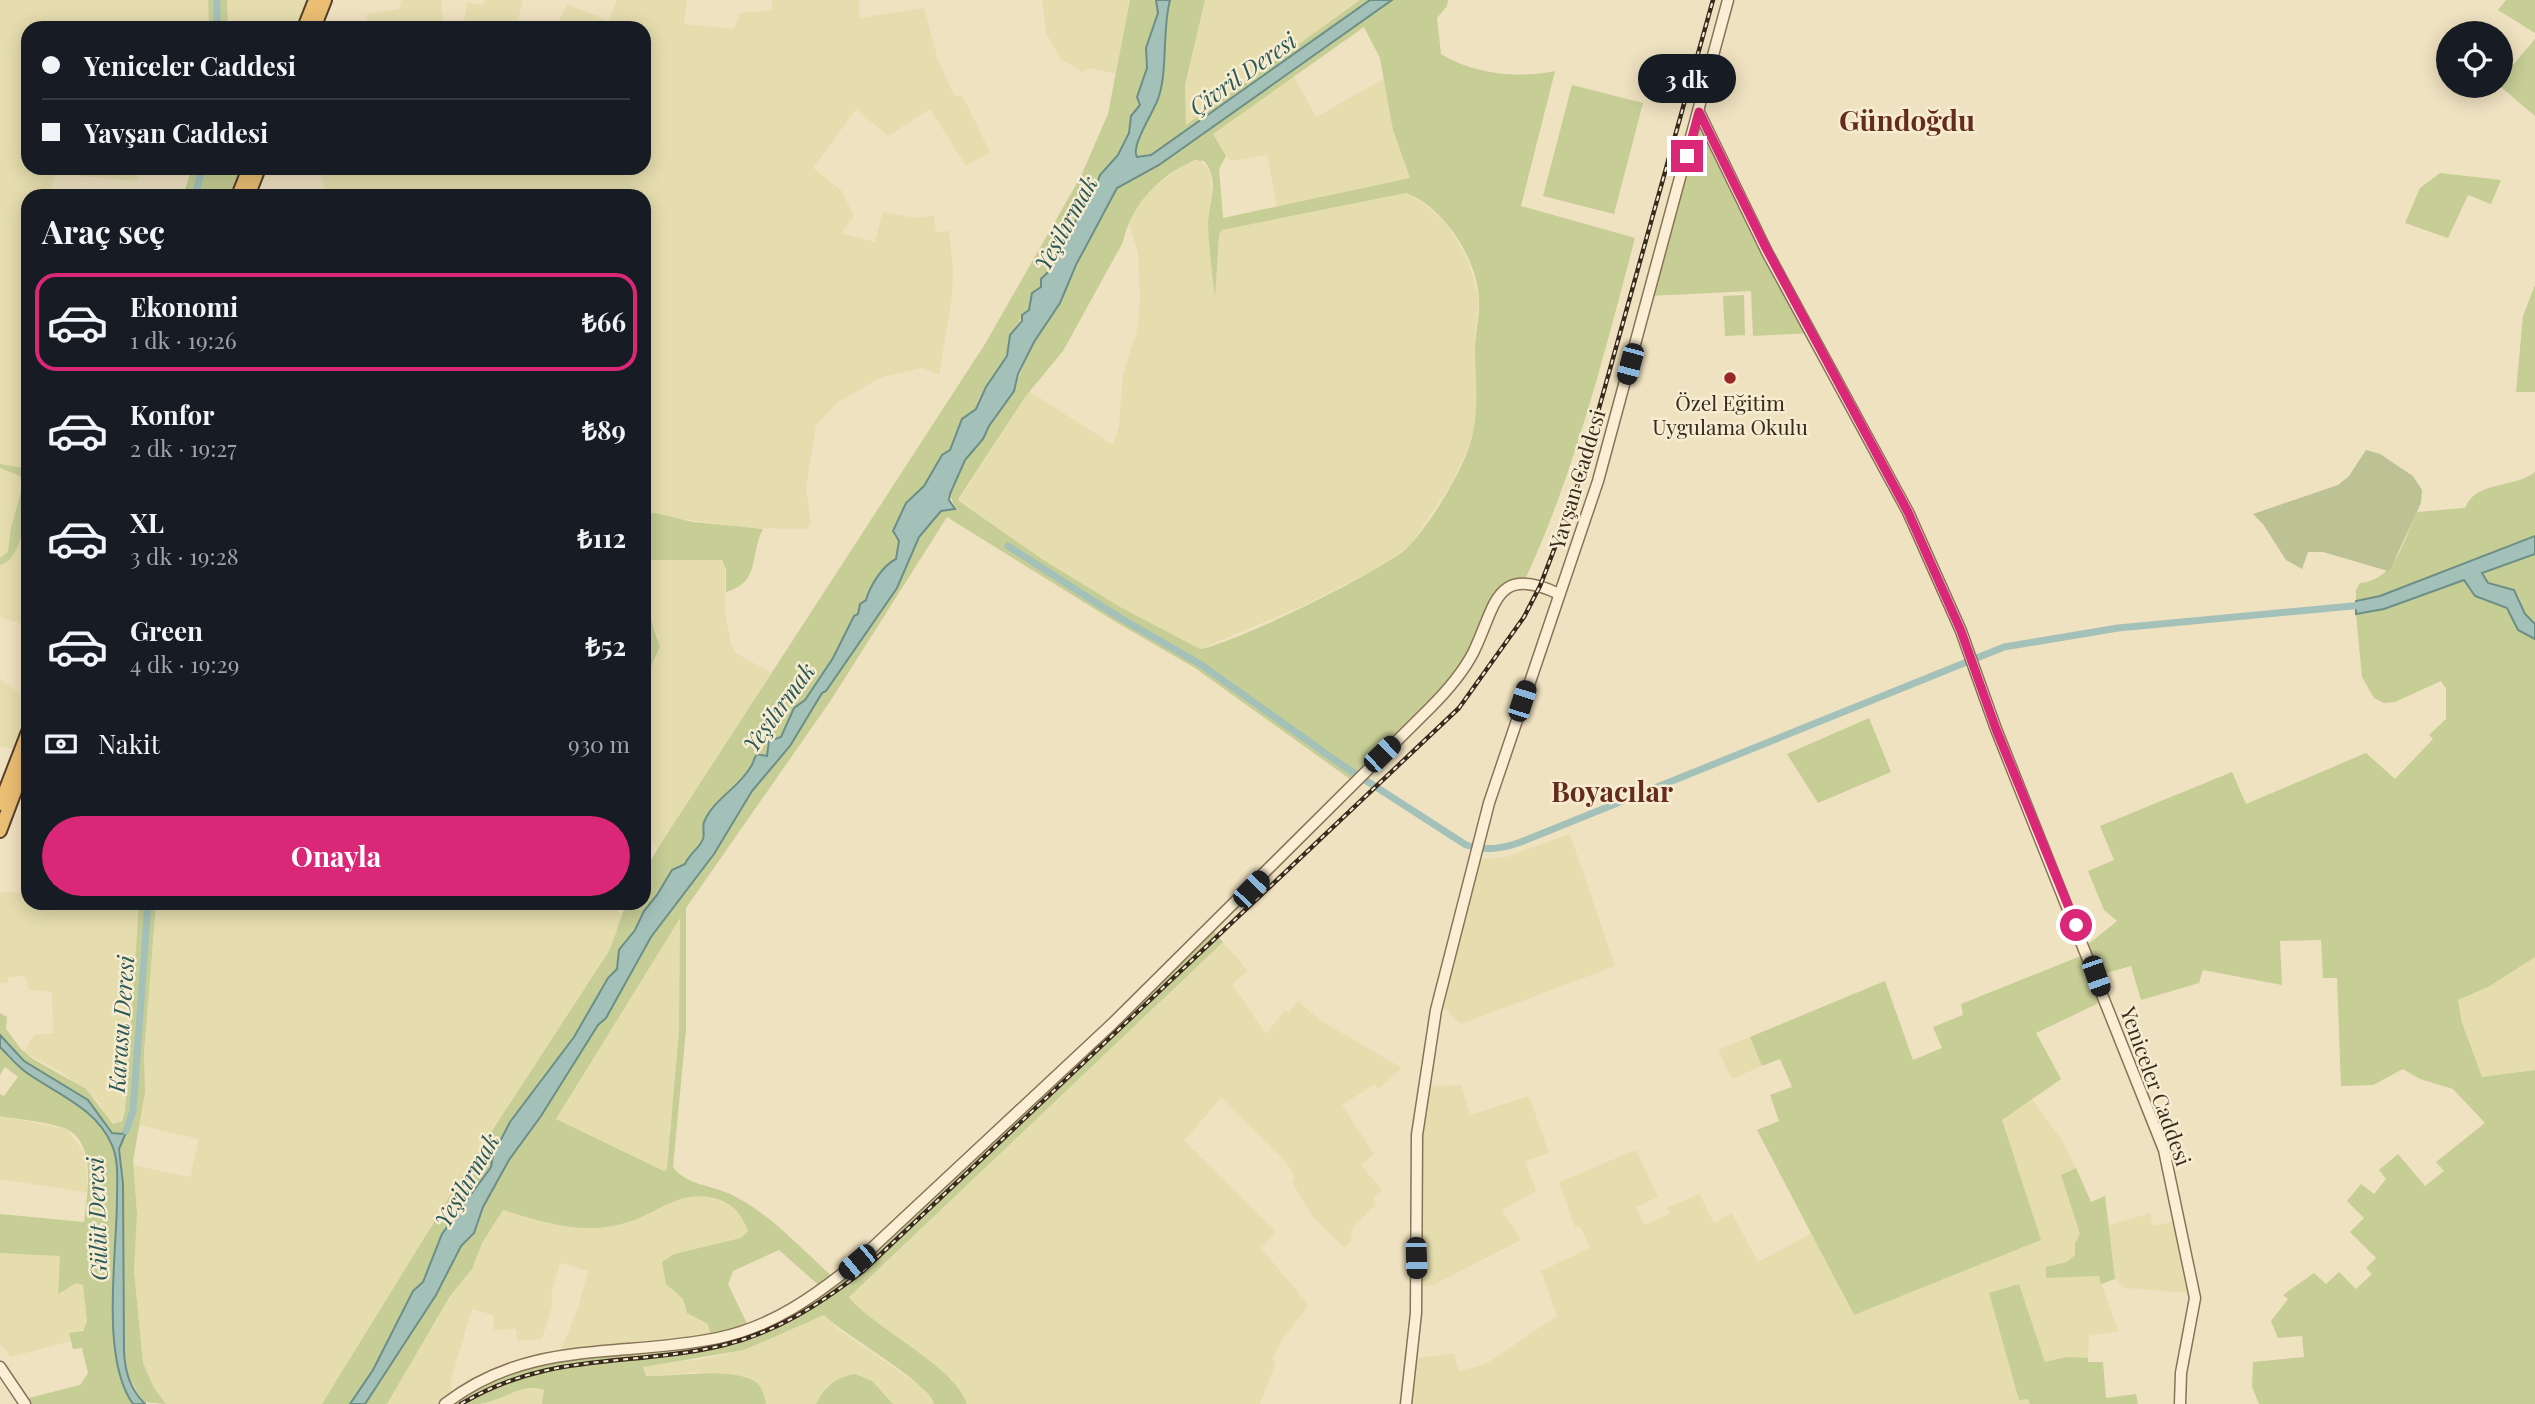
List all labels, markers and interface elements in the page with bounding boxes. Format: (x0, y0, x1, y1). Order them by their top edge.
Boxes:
map controls (2436, 21, 2513, 98)
button: locate (2436, 21, 2513, 98)
water label: Çivril Deresi (1182, 24, 1303, 121)
text: Yeniceler Caddesi (84, 48, 296, 83)
callout: 3 dk (1638, 54, 1736, 104)
text: 3 dk (1665, 63, 1709, 94)
district label: Gündoğdu (1839, 101, 1975, 138)
text: Yavşan Caddesi (84, 115, 268, 150)
route end (1671, 140, 1703, 172)
water label: Yeşilırmak (1026, 170, 1104, 276)
text: Araç seç (42, 209, 165, 252)
text: Ekonomi (130, 289, 238, 324)
icon: car (46, 291, 109, 354)
text: ₺66 (582, 304, 626, 339)
text: 1 dk · 19:26 (130, 324, 237, 355)
car (1615, 341, 1646, 387)
marker: Özel Eğitim Uygulama Okulu (1722, 370, 1738, 386)
place label: Özel Eğitim Uygulama Okulu (1652, 388, 1808, 440)
text: Konfor (130, 397, 214, 432)
icon: car (46, 399, 109, 462)
street label: Yavşan Caddesi (1541, 406, 1611, 553)
text: ₺89 (582, 412, 626, 447)
text: 2 dk · 19:27 (130, 432, 237, 463)
text: XL (130, 505, 164, 540)
icon: car (46, 507, 109, 570)
text: ₺112 (578, 520, 626, 555)
text: 3 dk · 19:28 (130, 540, 239, 571)
text: Green (130, 613, 203, 648)
icon: car (46, 615, 109, 678)
text: ₺52 (586, 628, 626, 663)
text: 4 dk · 19:29 (130, 648, 239, 679)
water label: Yeşilırmak (735, 656, 821, 758)
car (1506, 678, 1539, 724)
icon: cash (42, 725, 80, 763)
text: Nakit (98, 726, 160, 761)
text: 930 m (568, 728, 630, 759)
car (1360, 732, 1405, 776)
district label: Boyacılar (1551, 772, 1673, 809)
button: Onayla (42, 816, 630, 896)
car (1229, 867, 1274, 911)
route start (2060, 909, 2092, 941)
water label: Karasu Deresi (100, 953, 140, 1095)
car (2080, 953, 2113, 999)
street label: Yeniceler Caddesi (2115, 1002, 2199, 1169)
water label: Yeşilırmak (426, 1127, 506, 1233)
water label: Gülüt Deresi (78, 1156, 114, 1281)
car (1405, 1237, 1428, 1279)
car (835, 1240, 880, 1284)

